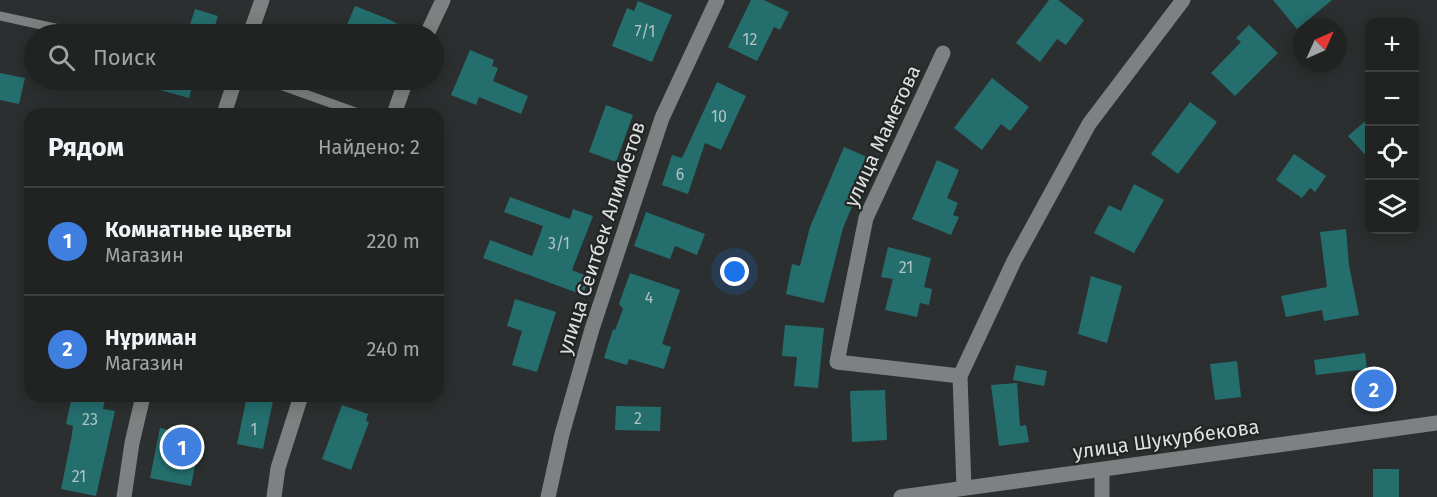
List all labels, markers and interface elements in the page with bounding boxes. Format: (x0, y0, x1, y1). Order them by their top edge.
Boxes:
north arrow (1293, 18, 1347, 72)
map controls (1365, 18, 1419, 234)
button: + (1365, 18, 1419, 72)
house number: 7/1 (635, 22, 655, 41)
search box (24, 24, 444, 90)
house number: 12 (743, 30, 757, 49)
icon: search (45, 41, 78, 74)
text: Поиск (93, 44, 156, 71)
street label: улица Маметова (839, 61, 925, 211)
button: − (1365, 72, 1419, 126)
house number: 10 (711, 107, 727, 126)
street label: улица Сеитбек Алимбетов (552, 118, 650, 358)
button: locate (1365, 126, 1419, 180)
text: Рядом (48, 132, 124, 163)
text: Найдено: 2 (318, 135, 420, 159)
house number: 6 (676, 165, 684, 184)
button: layers (1365, 180, 1419, 234)
text: Комнатные цветы (105, 216, 292, 243)
text: 1 (63, 229, 72, 253)
text: 220 m (367, 229, 420, 253)
house number: 3/1 (548, 234, 570, 253)
text: Магазин (105, 243, 184, 267)
your location (720, 257, 749, 286)
house number: 21 (899, 258, 913, 277)
house number: 4 (645, 288, 654, 307)
text: Нұриман (105, 324, 197, 351)
text: 2 (62, 337, 73, 361)
text: 240 m (366, 337, 420, 361)
text: Магазин (105, 351, 184, 375)
pin: 2 (1354, 366, 1394, 412)
house number: 2 (634, 409, 642, 428)
house number: 23 (82, 410, 98, 429)
street label: улица Шукурбекова (1071, 414, 1261, 464)
house number: 1 (251, 420, 257, 439)
pin: 1 (162, 424, 201, 470)
house number: 21 (72, 467, 86, 486)

